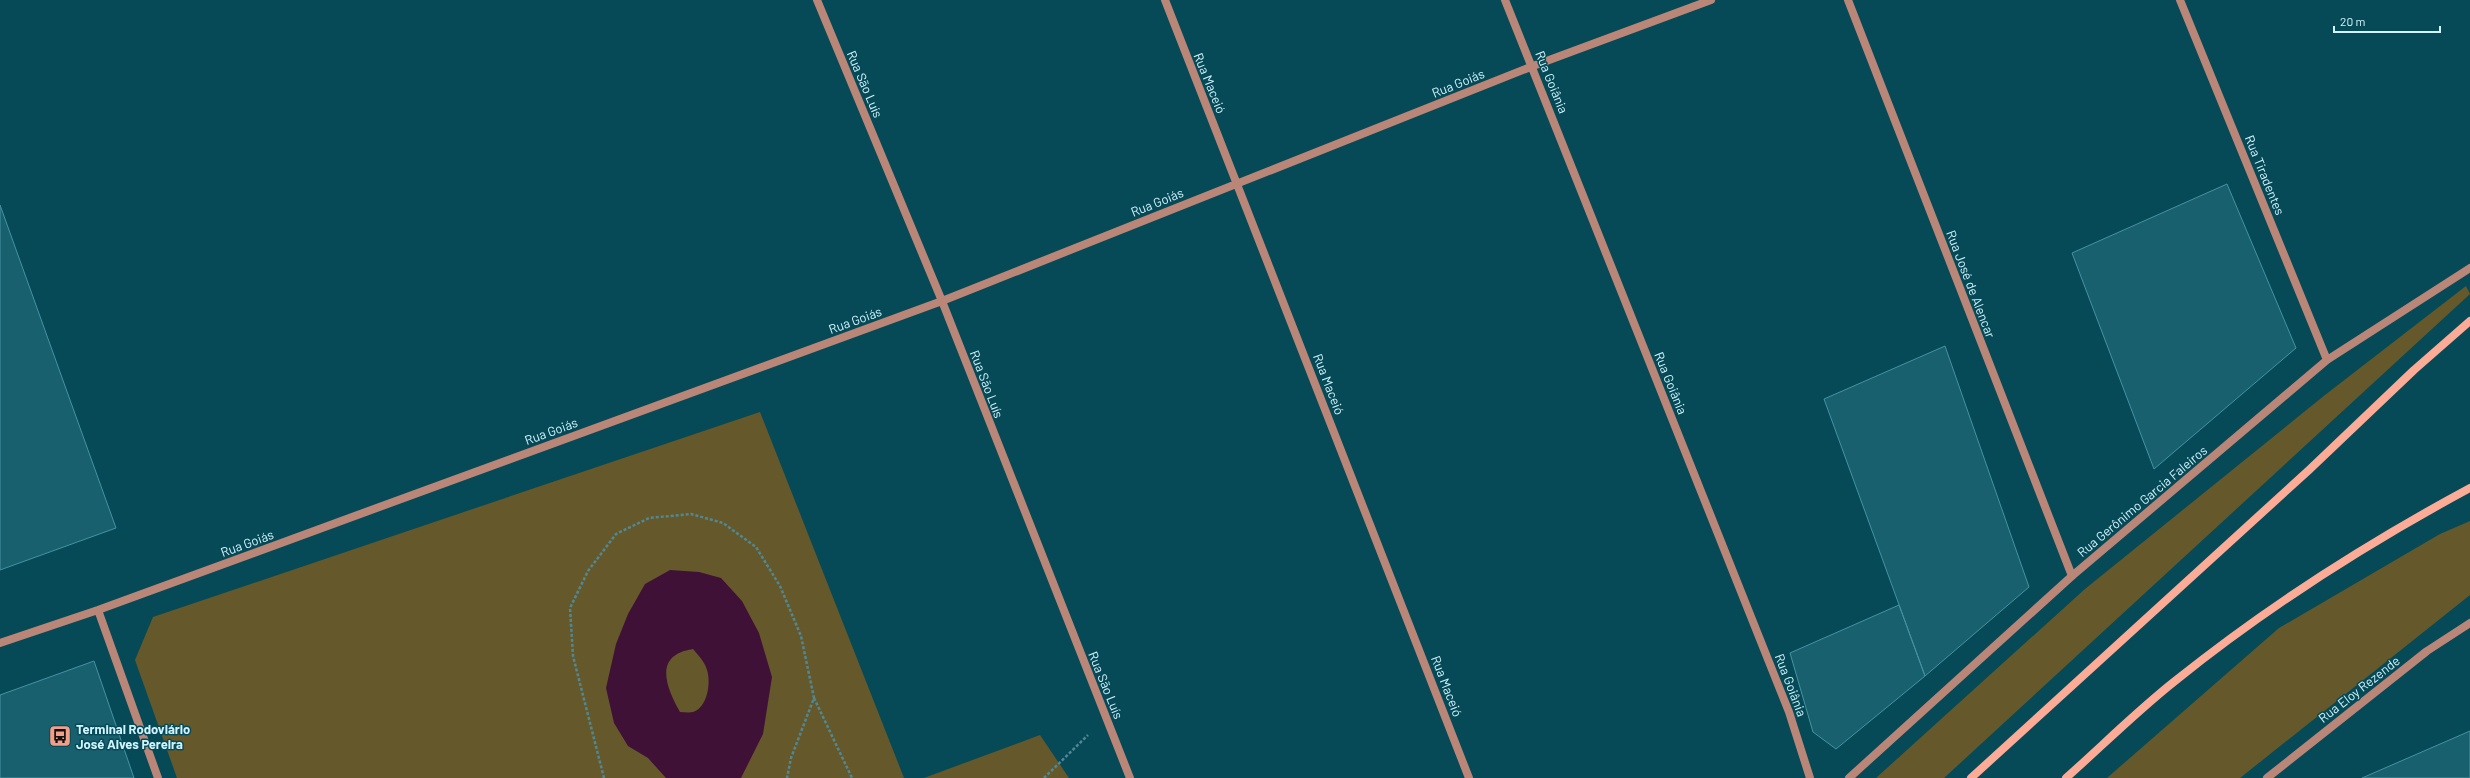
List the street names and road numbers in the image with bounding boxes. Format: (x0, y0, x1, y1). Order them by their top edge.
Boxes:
street label: Rua São Luís (844, 48, 886, 120)
street label: Rua Goiânia (1532, 48, 1572, 116)
street label: Rua Maceió (1191, 50, 1229, 116)
street label: Rua Goiás (1429, 65, 1487, 101)
street label: Rua Tiradentes (2242, 133, 2288, 217)
street label: Rua Goiás (1128, 184, 1186, 220)
street label: Rua José de Alencar (1943, 228, 1999, 340)
street label: Rua Goiás (826, 303, 884, 337)
street label: Rua São Luís (967, 348, 1007, 420)
street label: Rua Goiânia (1651, 349, 1691, 417)
street label: Rua Maceió (1310, 351, 1348, 417)
street label: Rua Goiás (522, 414, 580, 448)
street label: Rua Gerônimo Garcia Faleiros (2074, 442, 2210, 560)
street label: Rua Goiás (218, 526, 276, 560)
street label: Rua São Luís (1085, 649, 1127, 721)
street label: Rua Goiânia (1772, 651, 1810, 719)
street label: Rua Eloy Rezende (2315, 652, 2403, 726)
street label: Rua Maceió (1428, 653, 1466, 719)

